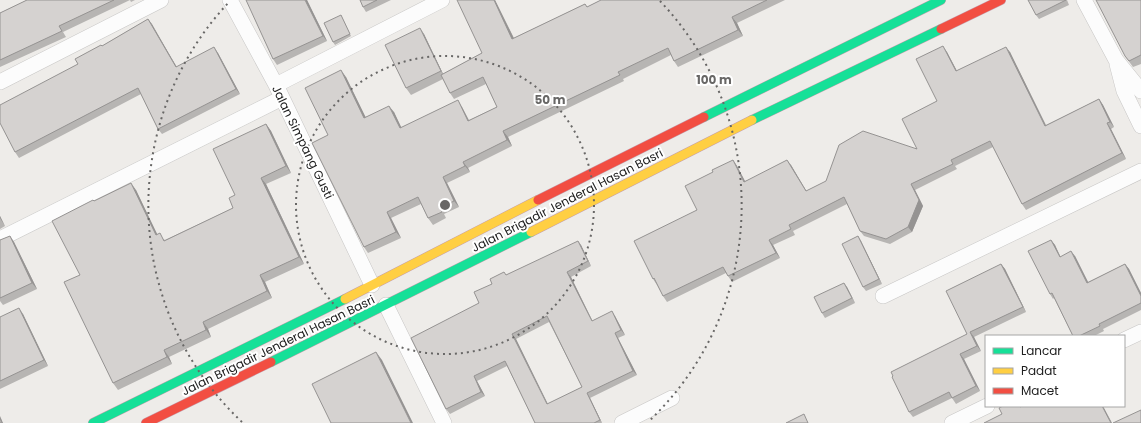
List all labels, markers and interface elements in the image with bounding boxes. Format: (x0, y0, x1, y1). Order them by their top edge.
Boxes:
text: 100 m (696, 71, 732, 88)
street label: Jalan Simpang Gusti (268, 82, 338, 202)
text: 50 m (535, 91, 566, 108)
street label: Jalan Brigadir Jenderal Hasan Basri (468, 144, 666, 256)
centre of rings (438, 198, 452, 212)
street label: Jalan Brigadir Jenderal Hasan Basri (179, 291, 377, 399)
legend (985, 335, 1125, 407)
text: Lancar (1021, 342, 1062, 359)
text: Padat (1021, 362, 1057, 379)
text: Macet (1021, 382, 1059, 399)

